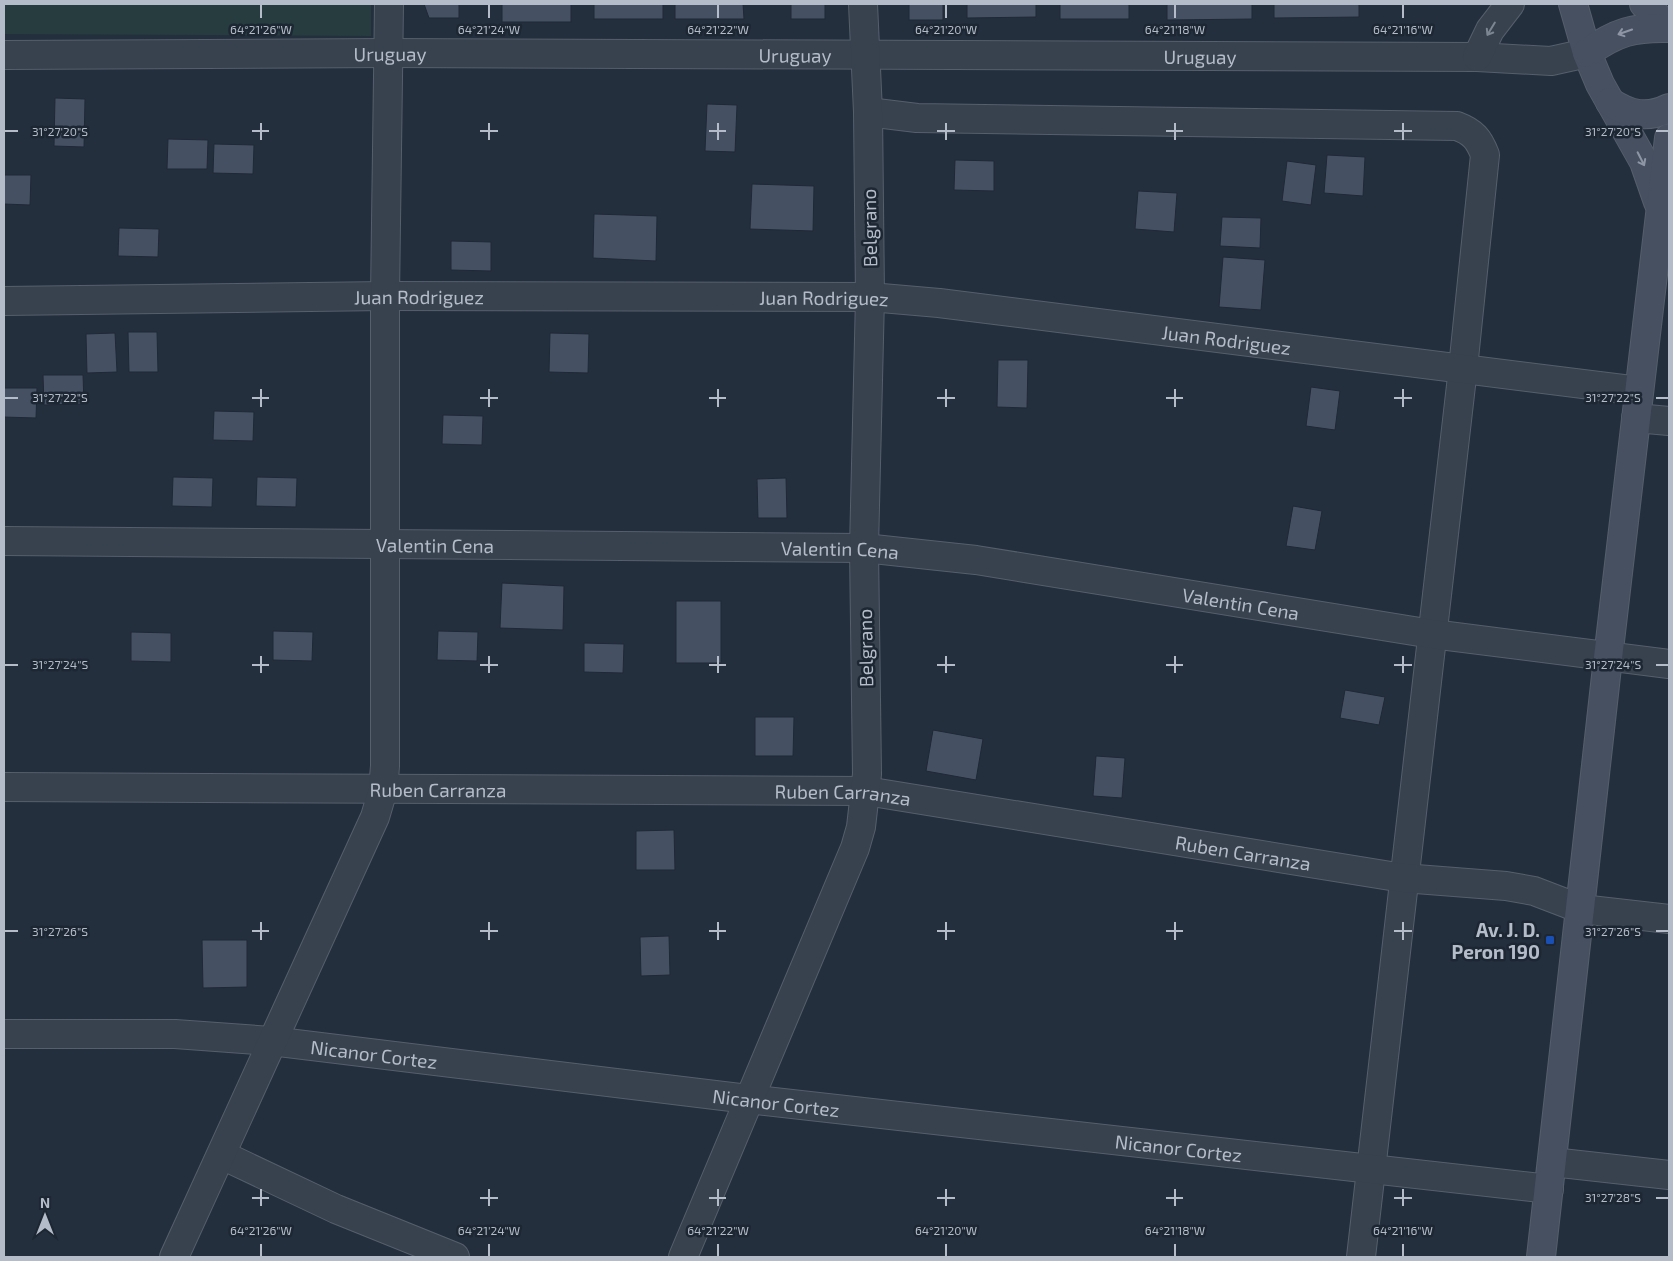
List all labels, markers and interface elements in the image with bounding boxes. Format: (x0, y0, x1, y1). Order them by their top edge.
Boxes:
text: 64°21'26"W (230, 22, 292, 36)
text: 64°21'24"W (458, 22, 520, 36)
text: 64°21'22"W (687, 22, 749, 36)
text: 64°21'20"W (915, 22, 977, 36)
text: 64°21'18"W (1145, 22, 1205, 36)
text: 64°21'16"W (1373, 22, 1433, 36)
one-way arrow (1486, 22, 1496, 36)
one-way arrow (1618, 28, 1634, 37)
street label: Uruguay (353, 41, 427, 65)
street label: Uruguay (758, 43, 832, 66)
street label: Uruguay (1163, 44, 1237, 68)
text: 31°27'20"S (32, 124, 88, 138)
text: 31°27'20"S (1585, 124, 1641, 138)
one-way arrow (1636, 151, 1646, 166)
street label: Belgrano (857, 189, 881, 267)
street label: Juan Rodriguez (354, 284, 484, 308)
street label: Juan Rodriguez (759, 285, 890, 310)
street label: Juan Rodriguez (1160, 320, 1292, 359)
text: 31°27'22"S (32, 390, 88, 404)
text: 31°27'22"S (1585, 390, 1641, 404)
street label: Valentin Cena (376, 533, 494, 556)
street label: Valentin Cena (781, 536, 900, 563)
street label: Valentin Cena (1181, 582, 1301, 624)
street label: Belgrano (853, 609, 877, 687)
text: 31°27'24"S (32, 657, 88, 671)
text: 31°27'24"S (1585, 657, 1641, 671)
street label: Ruben Carranza (369, 777, 507, 801)
street label: Ruben Carranza (774, 779, 913, 810)
street label: Ruben Carranza (1174, 830, 1313, 874)
place label: Av. J. D. Peron 190 (1452, 918, 1540, 963)
text: 31°27'26"S (32, 924, 88, 938)
text: 31°27'26"S (1585, 924, 1641, 938)
marker: Av. J. D. Peron 190 (1544, 934, 1556, 946)
street label: Nicanor Cortez (309, 1034, 439, 1073)
street label: Nicanor Cortez (711, 1083, 841, 1121)
street label: Nicanor Cortez (1114, 1129, 1243, 1166)
text: 31°27'28"S (1585, 1190, 1641, 1204)
north arrow (20, 1191, 70, 1241)
text: N (40, 1194, 50, 1211)
text: 64°21'26"W (230, 1223, 292, 1237)
text: 64°21'24"W (458, 1223, 520, 1237)
text: 64°21'22"W (687, 1223, 749, 1237)
text: 64°21'20"W (915, 1223, 977, 1237)
text: 64°21'18"W (1145, 1223, 1205, 1237)
text: 64°21'16"W (1373, 1223, 1433, 1237)

